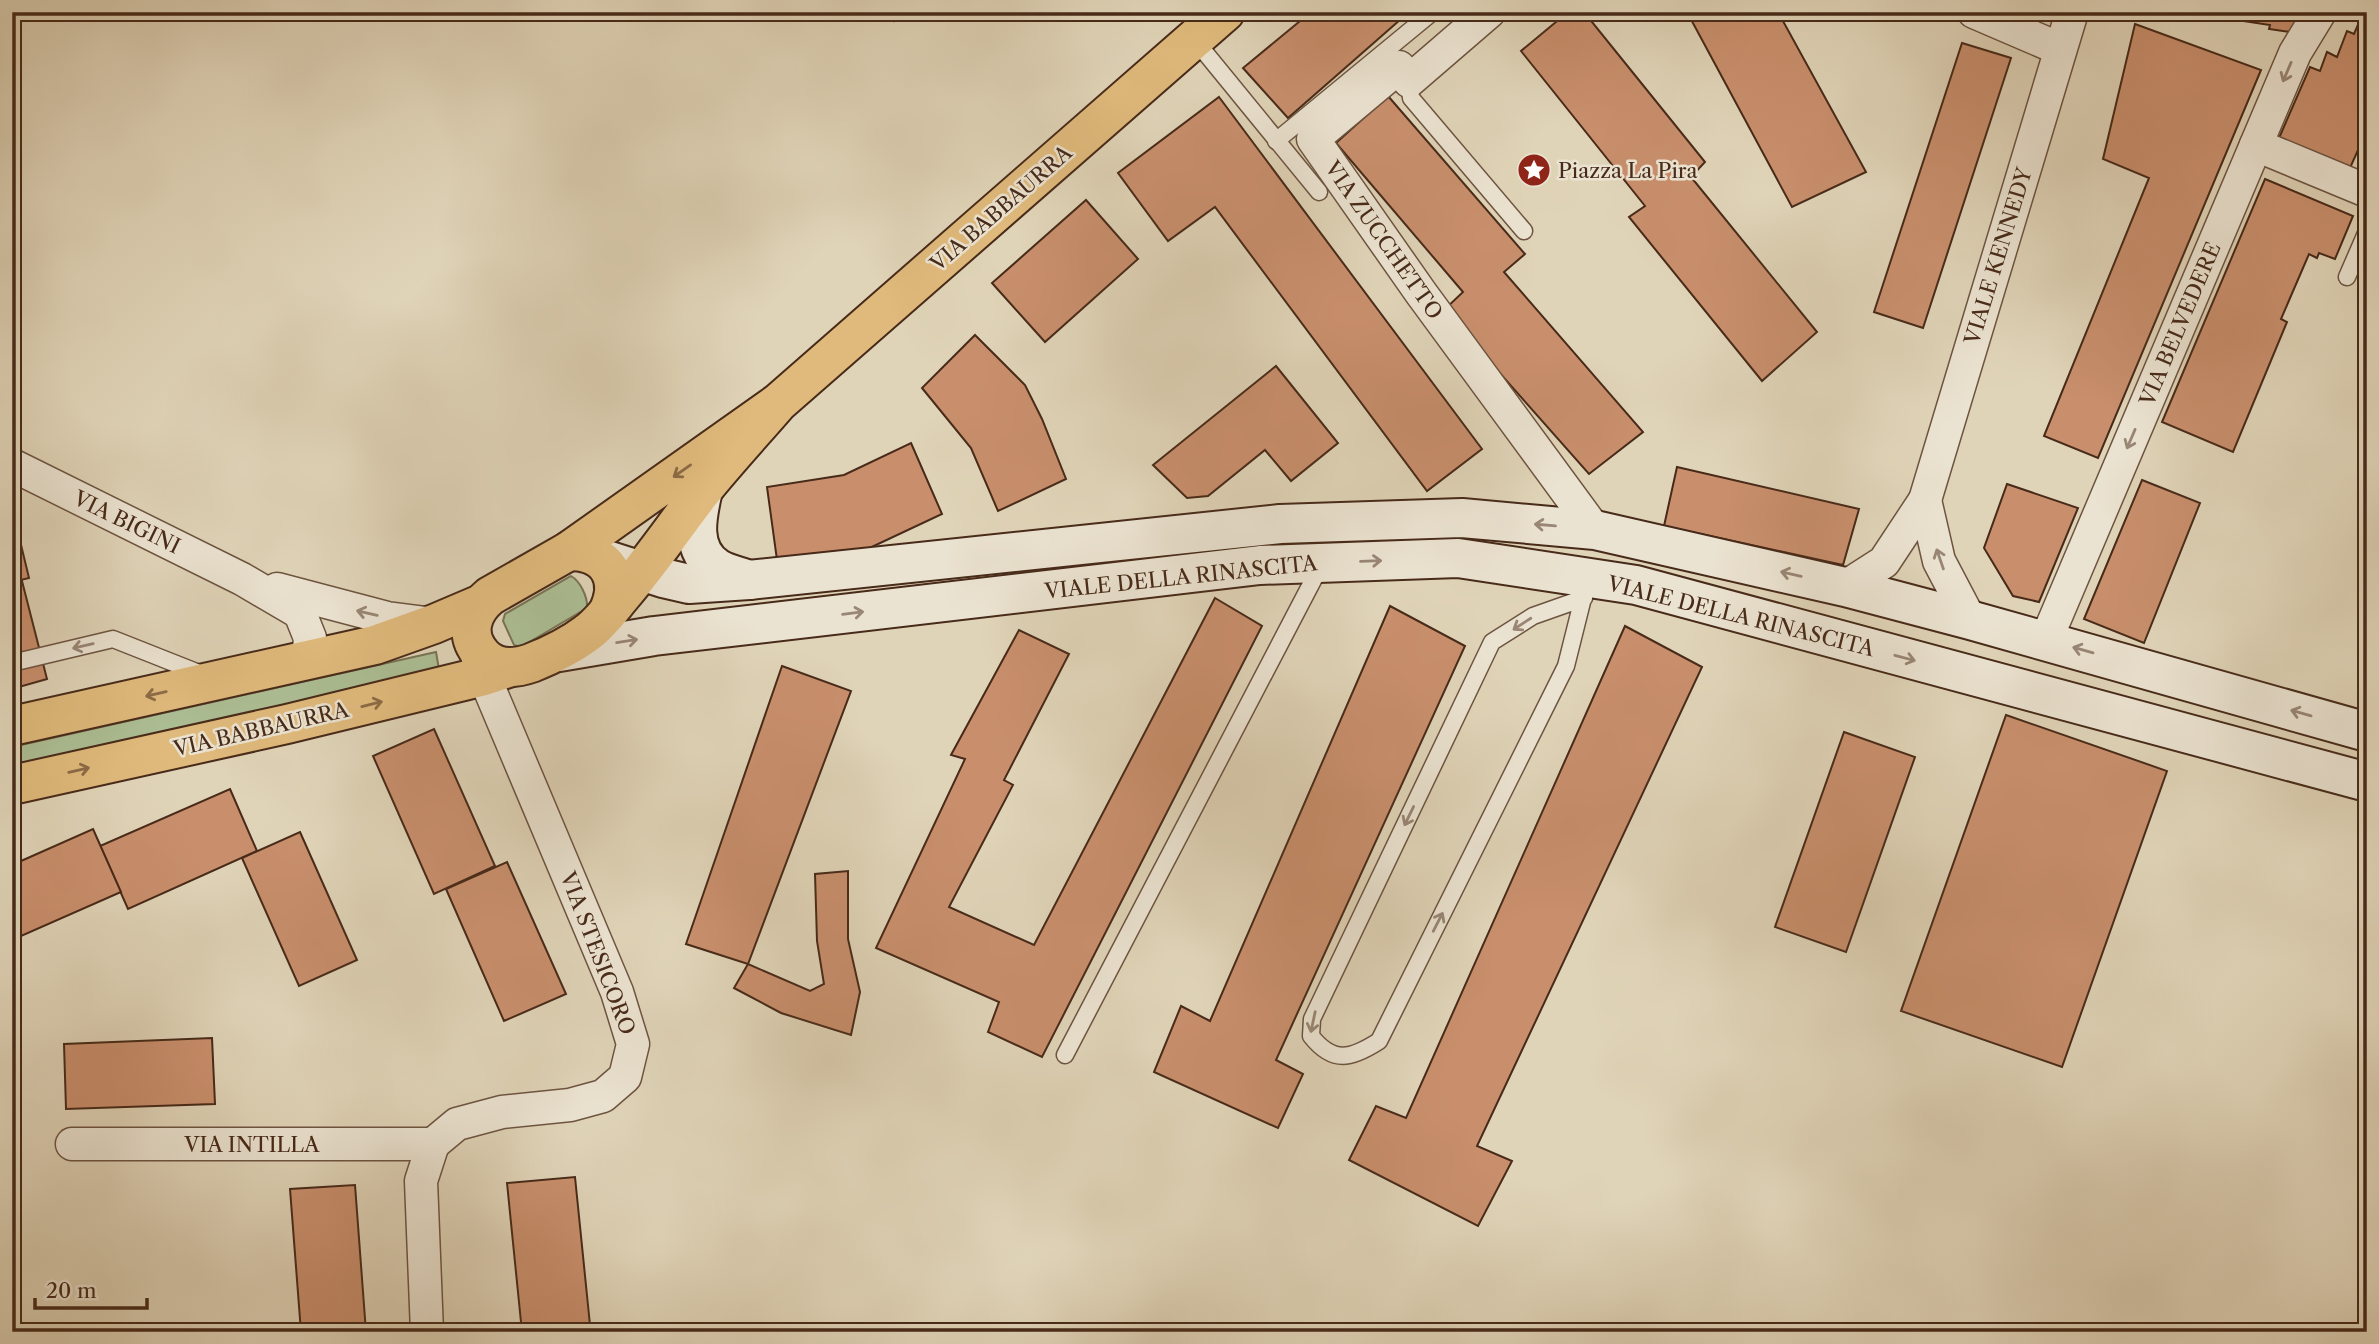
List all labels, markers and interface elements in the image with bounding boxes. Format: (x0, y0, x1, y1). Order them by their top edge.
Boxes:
one-way arrow (2280, 61, 2293, 82)
street label: VIA BABBAURRA (924, 140, 1077, 277)
place icon: Piazza La Pira (1515, 151, 1553, 189)
street label: VIA ZUCCHETTO (1319, 155, 1448, 324)
place label: Piazza La Pira (1558, 158, 1699, 183)
street label: VIALE KENNEDY (1959, 164, 2037, 348)
street label: VIA BELVEDERE (2134, 238, 2226, 410)
one-way arrow (2124, 428, 2137, 450)
one-way arrow (673, 464, 692, 478)
street label: VIA BIGINI (69, 485, 185, 559)
one-way arrow (1534, 518, 1556, 531)
one-way arrow (1933, 548, 1945, 570)
street label: VIALE DELLA RINASCITA (1042, 550, 1319, 604)
one-way arrow (1359, 554, 1382, 567)
one-way arrow (1780, 567, 1803, 580)
street label: VIALE DELLA RINASCITA (1604, 570, 1877, 661)
one-way arrow (356, 606, 379, 620)
one-way arrow (841, 606, 863, 619)
one-way arrow (1512, 617, 1532, 631)
one-way arrow (615, 634, 638, 647)
one-way arrow (72, 640, 95, 653)
one-way arrow (2072, 643, 2094, 656)
one-way arrow (1894, 652, 1916, 665)
one-way arrow (145, 687, 168, 701)
one-way arrow (360, 696, 383, 710)
street label: VIA BABBAURRA (170, 697, 352, 762)
one-way arrow (2290, 706, 2313, 719)
one-way arrow (67, 763, 90, 777)
one-way arrow (1401, 805, 1415, 826)
street label: VIA STESICORO (555, 867, 641, 1038)
one-way arrow (1432, 912, 1446, 933)
one-way arrow (1306, 1010, 1320, 1033)
street label: VIA INTILLA (183, 1132, 320, 1157)
scale bar (35, 1267, 147, 1311)
text: 20 m (46, 1278, 97, 1303)

